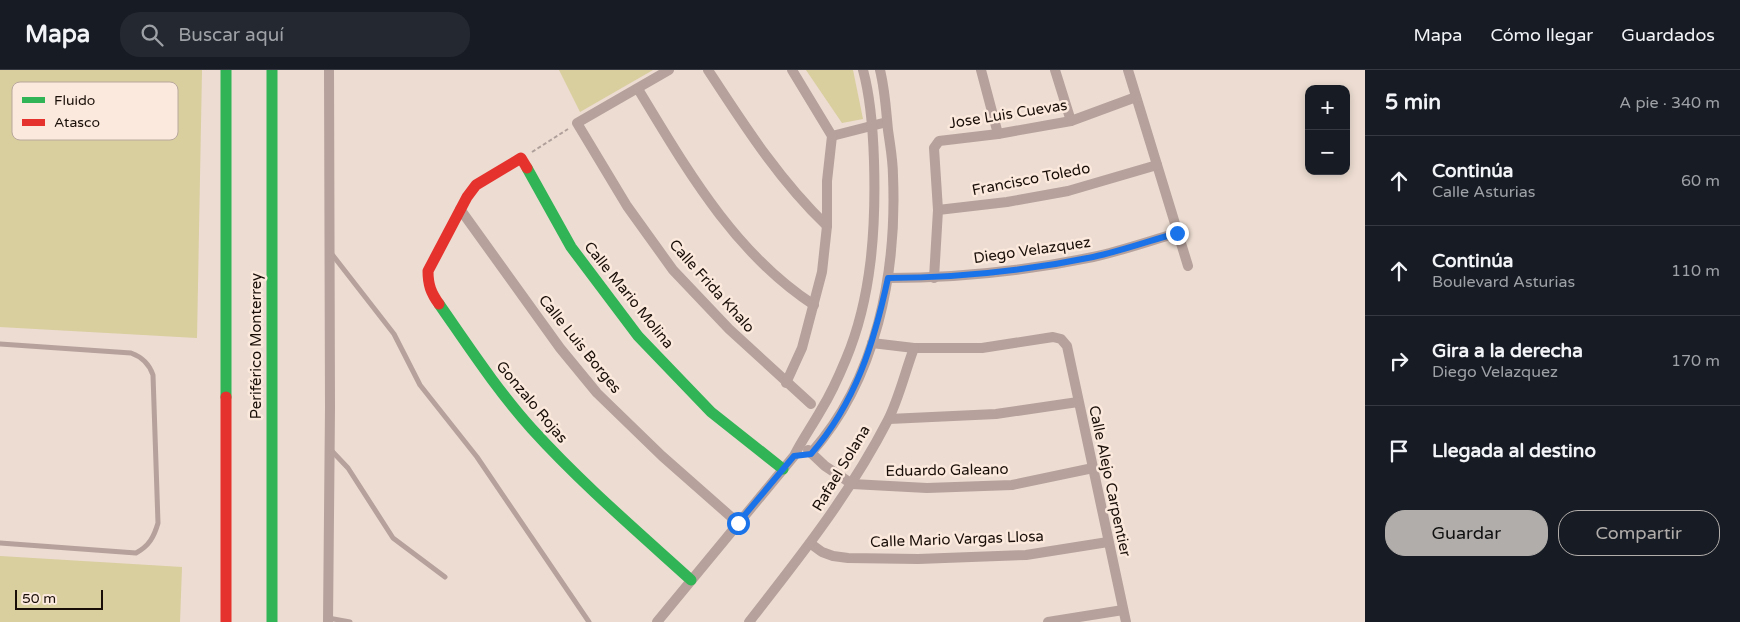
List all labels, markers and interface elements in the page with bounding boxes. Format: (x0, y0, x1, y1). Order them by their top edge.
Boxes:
search box (120, 12, 470, 57)
text: Mapa (25, 20, 90, 49)
icon: search (138, 21, 166, 49)
text: Buscar aquí (178, 24, 284, 46)
text: Mapa (1413, 24, 1462, 46)
text: Cómo llegar (1490, 24, 1593, 46)
text: Guardados (1621, 24, 1715, 46)
legend (12, 82, 178, 140)
map controls (1305, 85, 1350, 175)
button: + (1305, 85, 1350, 130)
text: 5 min (1385, 90, 1441, 115)
text: Fluido (54, 92, 95, 109)
text: A pie · 340 m (1619, 93, 1720, 113)
street label: Jose Luis Cuevas (948, 96, 1068, 132)
text: Atasco (54, 114, 100, 131)
button: − (1305, 130, 1350, 175)
street label: Francisco Toledo (970, 159, 1092, 199)
text: Continúa (1432, 160, 1514, 182)
icon: ahead (1385, 167, 1413, 195)
text: 60 m (1681, 171, 1720, 191)
text: Calle Asturias (1432, 182, 1536, 202)
route end (1166, 222, 1189, 245)
street label: Diego Velazquez (972, 233, 1092, 267)
street label: Calle Frida Khalo (665, 236, 759, 336)
street label: Calle Mario Molina (580, 238, 678, 352)
text: Continúa (1432, 250, 1514, 272)
icon: ahead (1385, 257, 1413, 285)
text: 110 m (1671, 261, 1720, 281)
text: Boulevard Asturias (1432, 272, 1575, 292)
street label: Periférico Monterrey (247, 273, 265, 419)
street label: Calle Luis Borges (535, 291, 625, 397)
text: Gira a la derecha (1432, 340, 1583, 362)
icon: right (1385, 347, 1413, 375)
text: 170 m (1671, 351, 1720, 371)
street label: Gonzalo Rojas (492, 357, 572, 447)
text: Diego Velazquez (1432, 362, 1558, 382)
street label: Calle Alejo Carpentier (1085, 404, 1135, 558)
street label: Rafael Solana (808, 422, 874, 514)
icon: arrive (1385, 437, 1413, 465)
text: Llegada al destino (1432, 440, 1596, 462)
street label: Eduardo Galeano (885, 460, 1009, 480)
button: Guardar (1385, 510, 1548, 556)
button: Compartir (1558, 510, 1720, 556)
route start (727, 512, 750, 535)
street label: Calle Mario Vargas Llosa (870, 527, 1044, 551)
scale bar (15, 587, 102, 610)
text: 50 m (22, 590, 56, 607)

